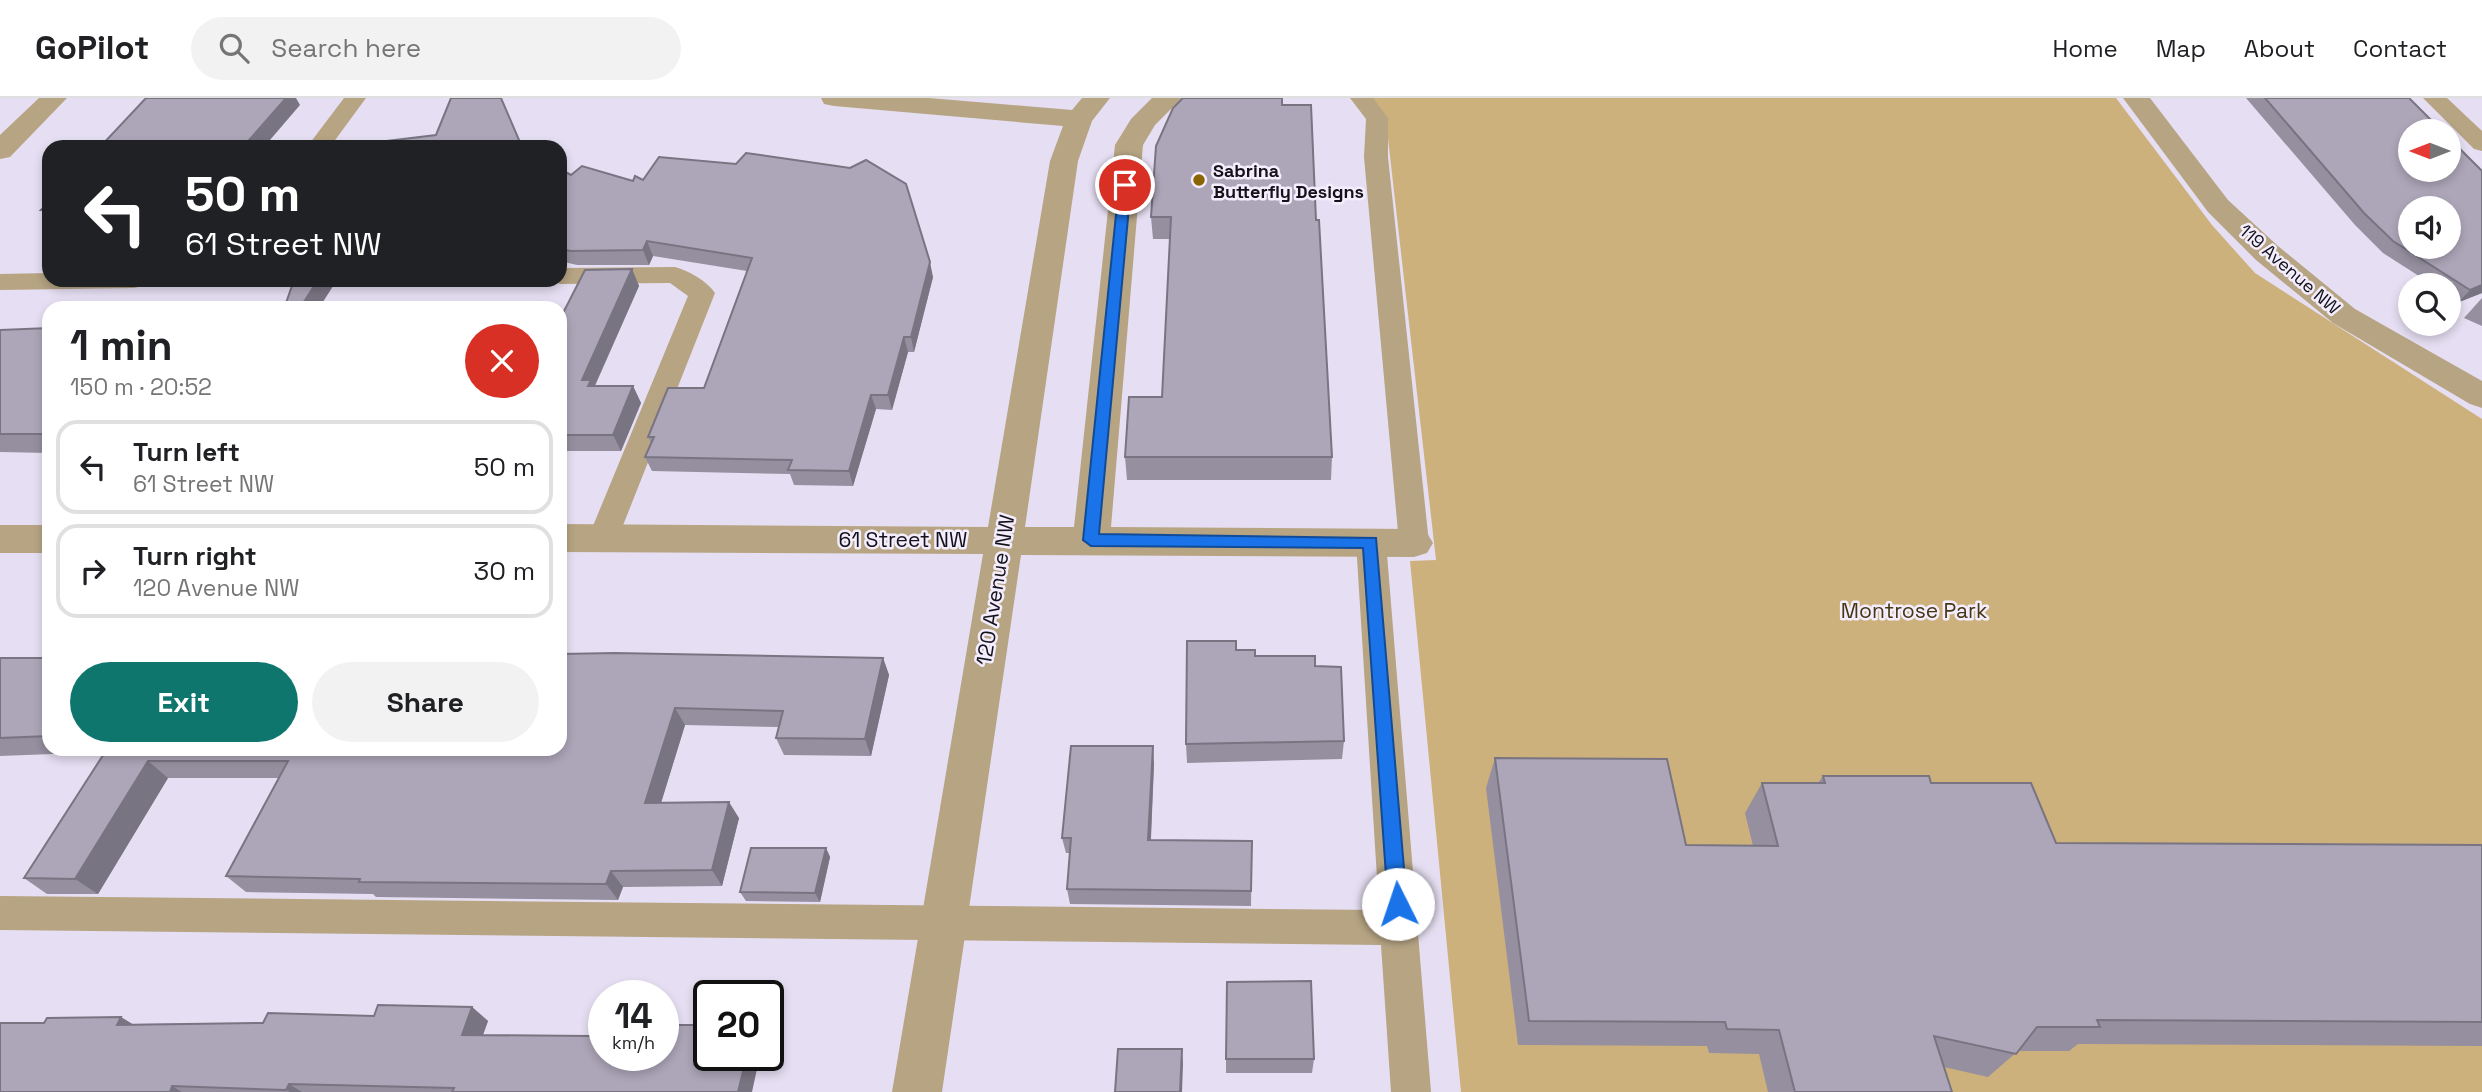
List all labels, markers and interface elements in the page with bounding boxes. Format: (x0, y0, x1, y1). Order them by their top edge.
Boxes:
search box (191, 17, 681, 80)
text: GoPilot (35, 27, 149, 69)
icon: search (215, 29, 253, 67)
text: Search here (271, 31, 421, 65)
text: Home (2052, 33, 2118, 64)
text: Map (2156, 33, 2206, 64)
text: About (2244, 33, 2315, 64)
text: Contact (2353, 33, 2447, 64)
north arrow (2398, 119, 2460, 182)
map controls (2398, 119, 2461, 336)
pin (1095, 155, 1155, 215)
place label: Sabrina Butterfly Designs (1213, 159, 1364, 203)
text: 50 m (185, 163, 300, 225)
icon: arrive (1106, 166, 1144, 204)
icon: left (70, 168, 161, 259)
marker: Sabrina Butterfly Designs (1191, 172, 1207, 188)
button: sound (2398, 196, 2461, 259)
street label: 119 Avenue NW (2235, 219, 2345, 319)
text: 61 Street NW (185, 224, 381, 264)
button: search (2398, 273, 2461, 336)
text: 1 min (70, 319, 173, 372)
button: close (465, 324, 539, 398)
text: 150 m · 20:52 (70, 372, 212, 402)
text: Turn left (133, 435, 240, 469)
icon: left (74, 448, 112, 486)
text: 50 m (474, 450, 535, 484)
text: 61 Street NW (133, 469, 274, 499)
street label: 120 Avenue NW (970, 513, 1020, 667)
street label: 61 Street NW (839, 526, 967, 553)
text: Turn right (133, 539, 257, 573)
icon: right (74, 552, 112, 590)
text: 30 m (474, 554, 535, 588)
text: 120 Avenue NW (133, 573, 299, 603)
park label: Montrose Park (1841, 597, 1987, 624)
button: Exit (70, 662, 298, 742)
button: Share (312, 662, 539, 742)
position arrow (1361, 867, 1435, 941)
speed limit sign: 20 (693, 980, 784, 1071)
text: 14 (614, 994, 653, 1038)
text: km/h (612, 1031, 655, 1054)

